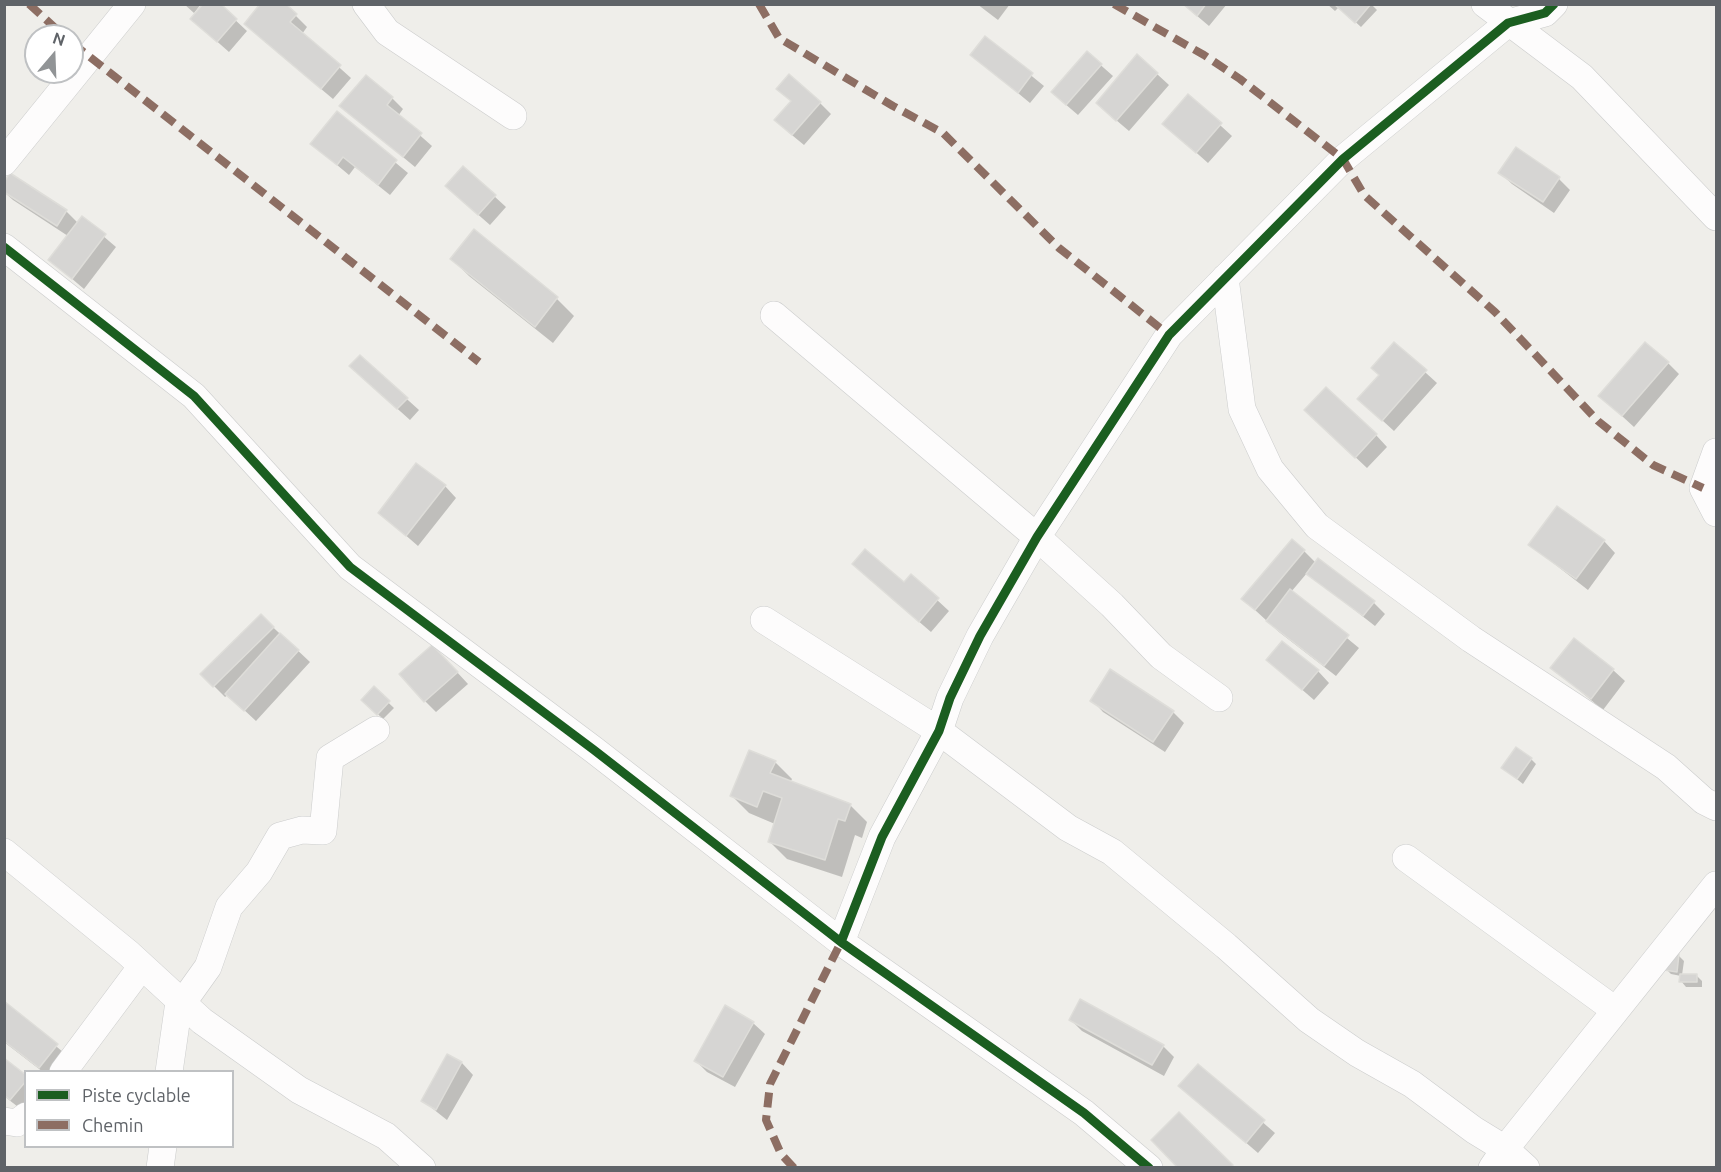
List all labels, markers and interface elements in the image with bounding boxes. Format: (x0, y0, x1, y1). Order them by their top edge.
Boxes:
north arrow (24, 24, 84, 84)
text: N (51, 28, 68, 49)
legend (24, 1070, 234, 1148)
text: Piste cyclable (82, 1085, 191, 1105)
text: Chemin (82, 1115, 143, 1135)

